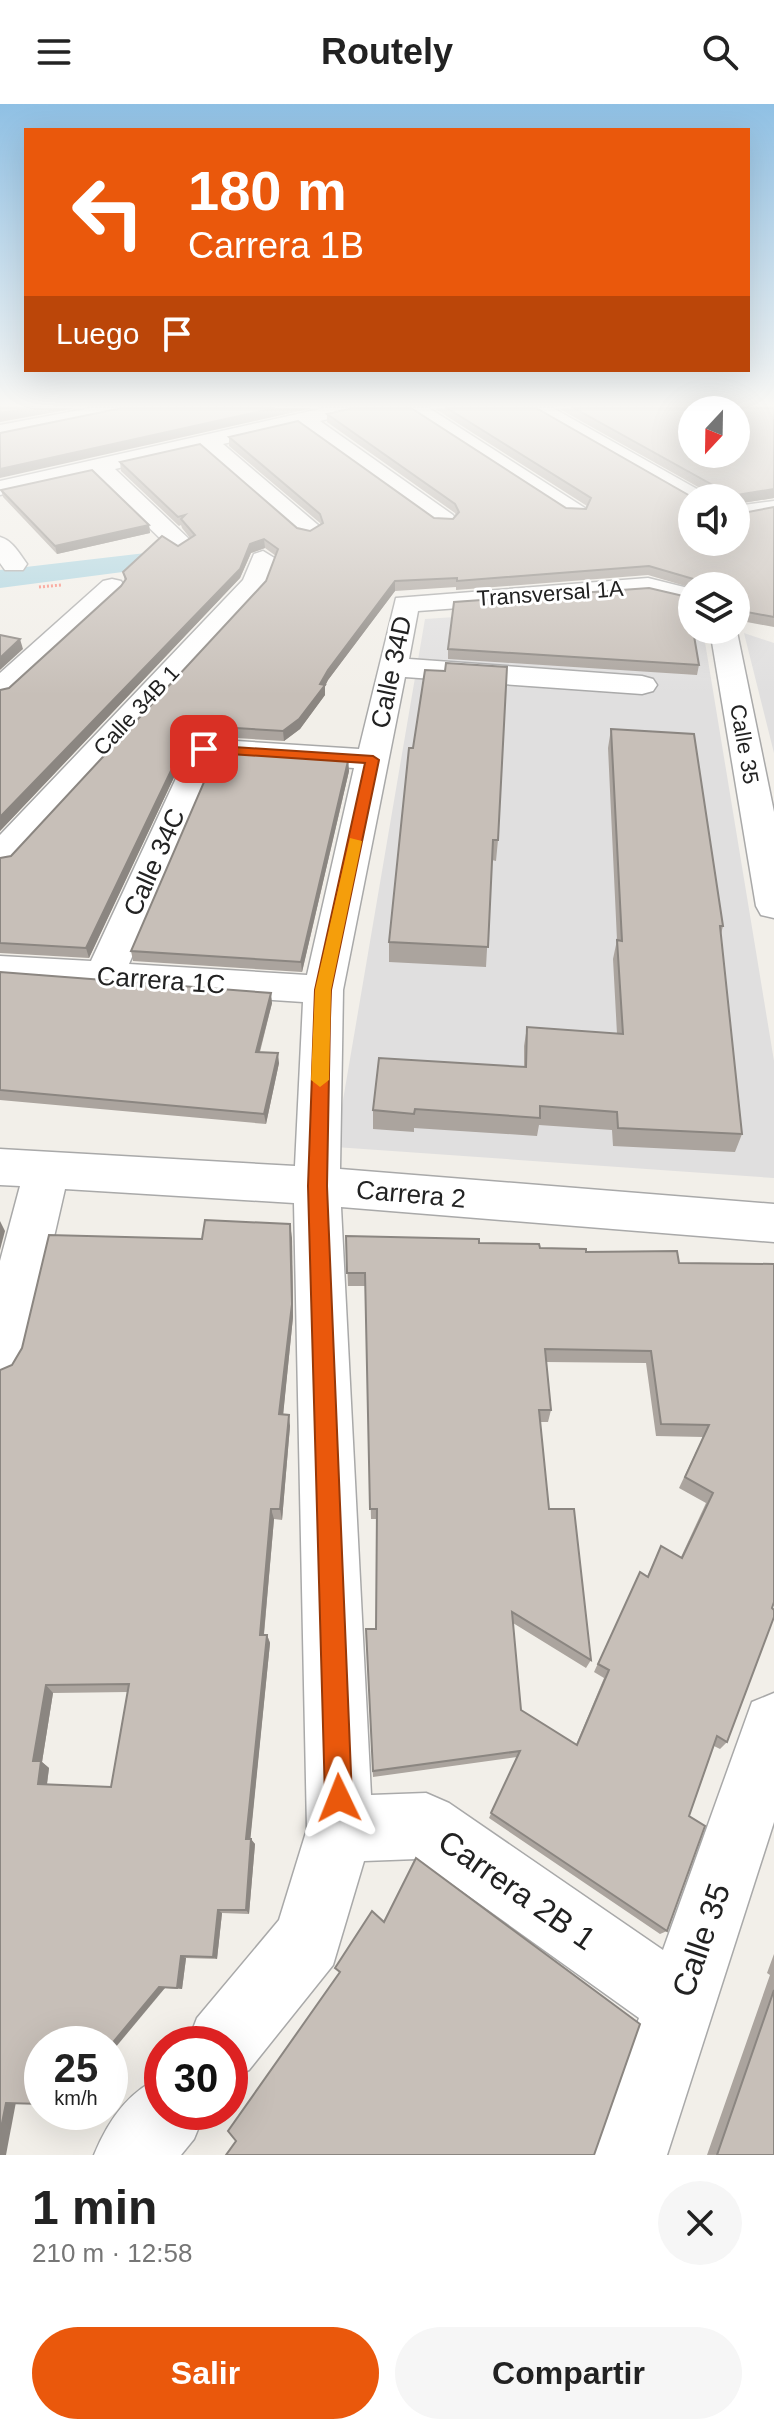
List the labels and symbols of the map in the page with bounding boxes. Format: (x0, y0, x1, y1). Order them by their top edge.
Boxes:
north arrow (678, 396, 750, 468)
street label: Transversal 1A (476, 576, 625, 611)
street label: Calle 34D (364, 613, 418, 731)
street label: Calle 34B 1 (88, 660, 184, 760)
street label: Calle 35 (725, 702, 764, 786)
pin (170, 715, 238, 783)
street label: Calle 34C (117, 804, 191, 920)
street label: Carrera 1C (96, 961, 226, 999)
street label: Carrera 2 (355, 1174, 467, 1214)
position arrow (297, 1756, 381, 1840)
street label: Carrera 2B 1 (432, 1823, 602, 1957)
street label: Calle 35 (665, 1879, 737, 2001)
speed limit sign: 30 (144, 2026, 248, 2130)

